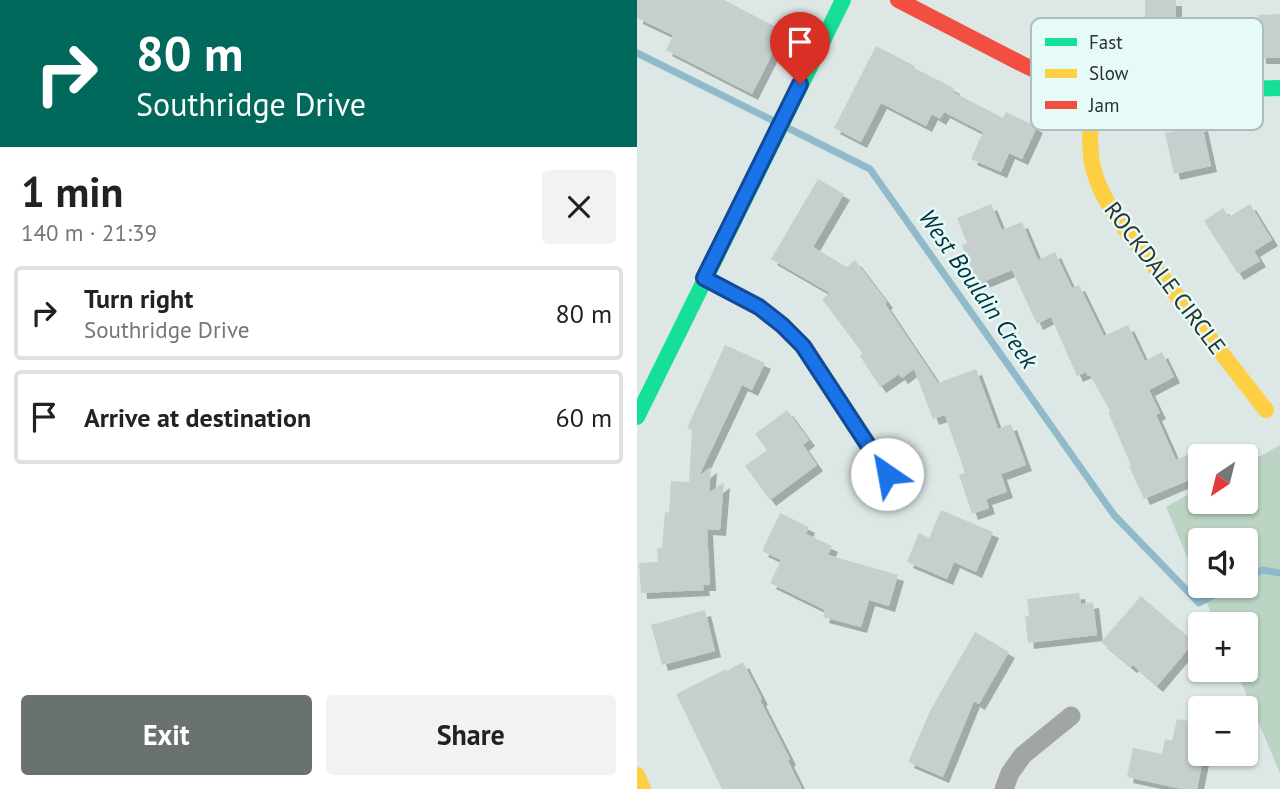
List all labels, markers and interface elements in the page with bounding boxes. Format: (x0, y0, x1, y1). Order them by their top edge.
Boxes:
pin (770, 12.0, 830, 84)
legend (1031, 18, 1263, 130)
text: 80 m (136, 21, 243, 85)
icon: arrive (781, 23, 819, 61)
icon: right (21, 28, 112, 119)
text: Fast (1089, 30, 1123, 54)
text: Slow (1089, 61, 1129, 85)
text: Southridge Drive (136, 83, 366, 125)
text: Jam (1088, 93, 1119, 117)
text: 1 min (21, 164, 123, 219)
button: close (542, 170, 616, 244)
street label: ROCKDALE CIRCLE (1099, 196, 1232, 360)
water label: West Bouldin Creek (912, 203, 1046, 375)
text: 140 m · 21:39 (21, 218, 157, 247)
text: Turn right (84, 282, 193, 315)
icon: right (25, 294, 63, 332)
text: 80 m (556, 297, 612, 330)
text: Southridge Drive (84, 315, 249, 344)
icon: arrive (25, 398, 63, 436)
text: Arrive at destination (84, 401, 311, 434)
text: 60 m (556, 401, 612, 434)
position arrow (850, 437, 924, 511)
north arrow (1188, 444, 1258, 514)
map controls (1188, 444, 1258, 766)
button: sound (1188, 528, 1258, 598)
button: + (1188, 612, 1258, 682)
button: Exit (21, 695, 312, 775)
button: Share (326, 695, 616, 775)
button: − (1188, 696, 1258, 766)

